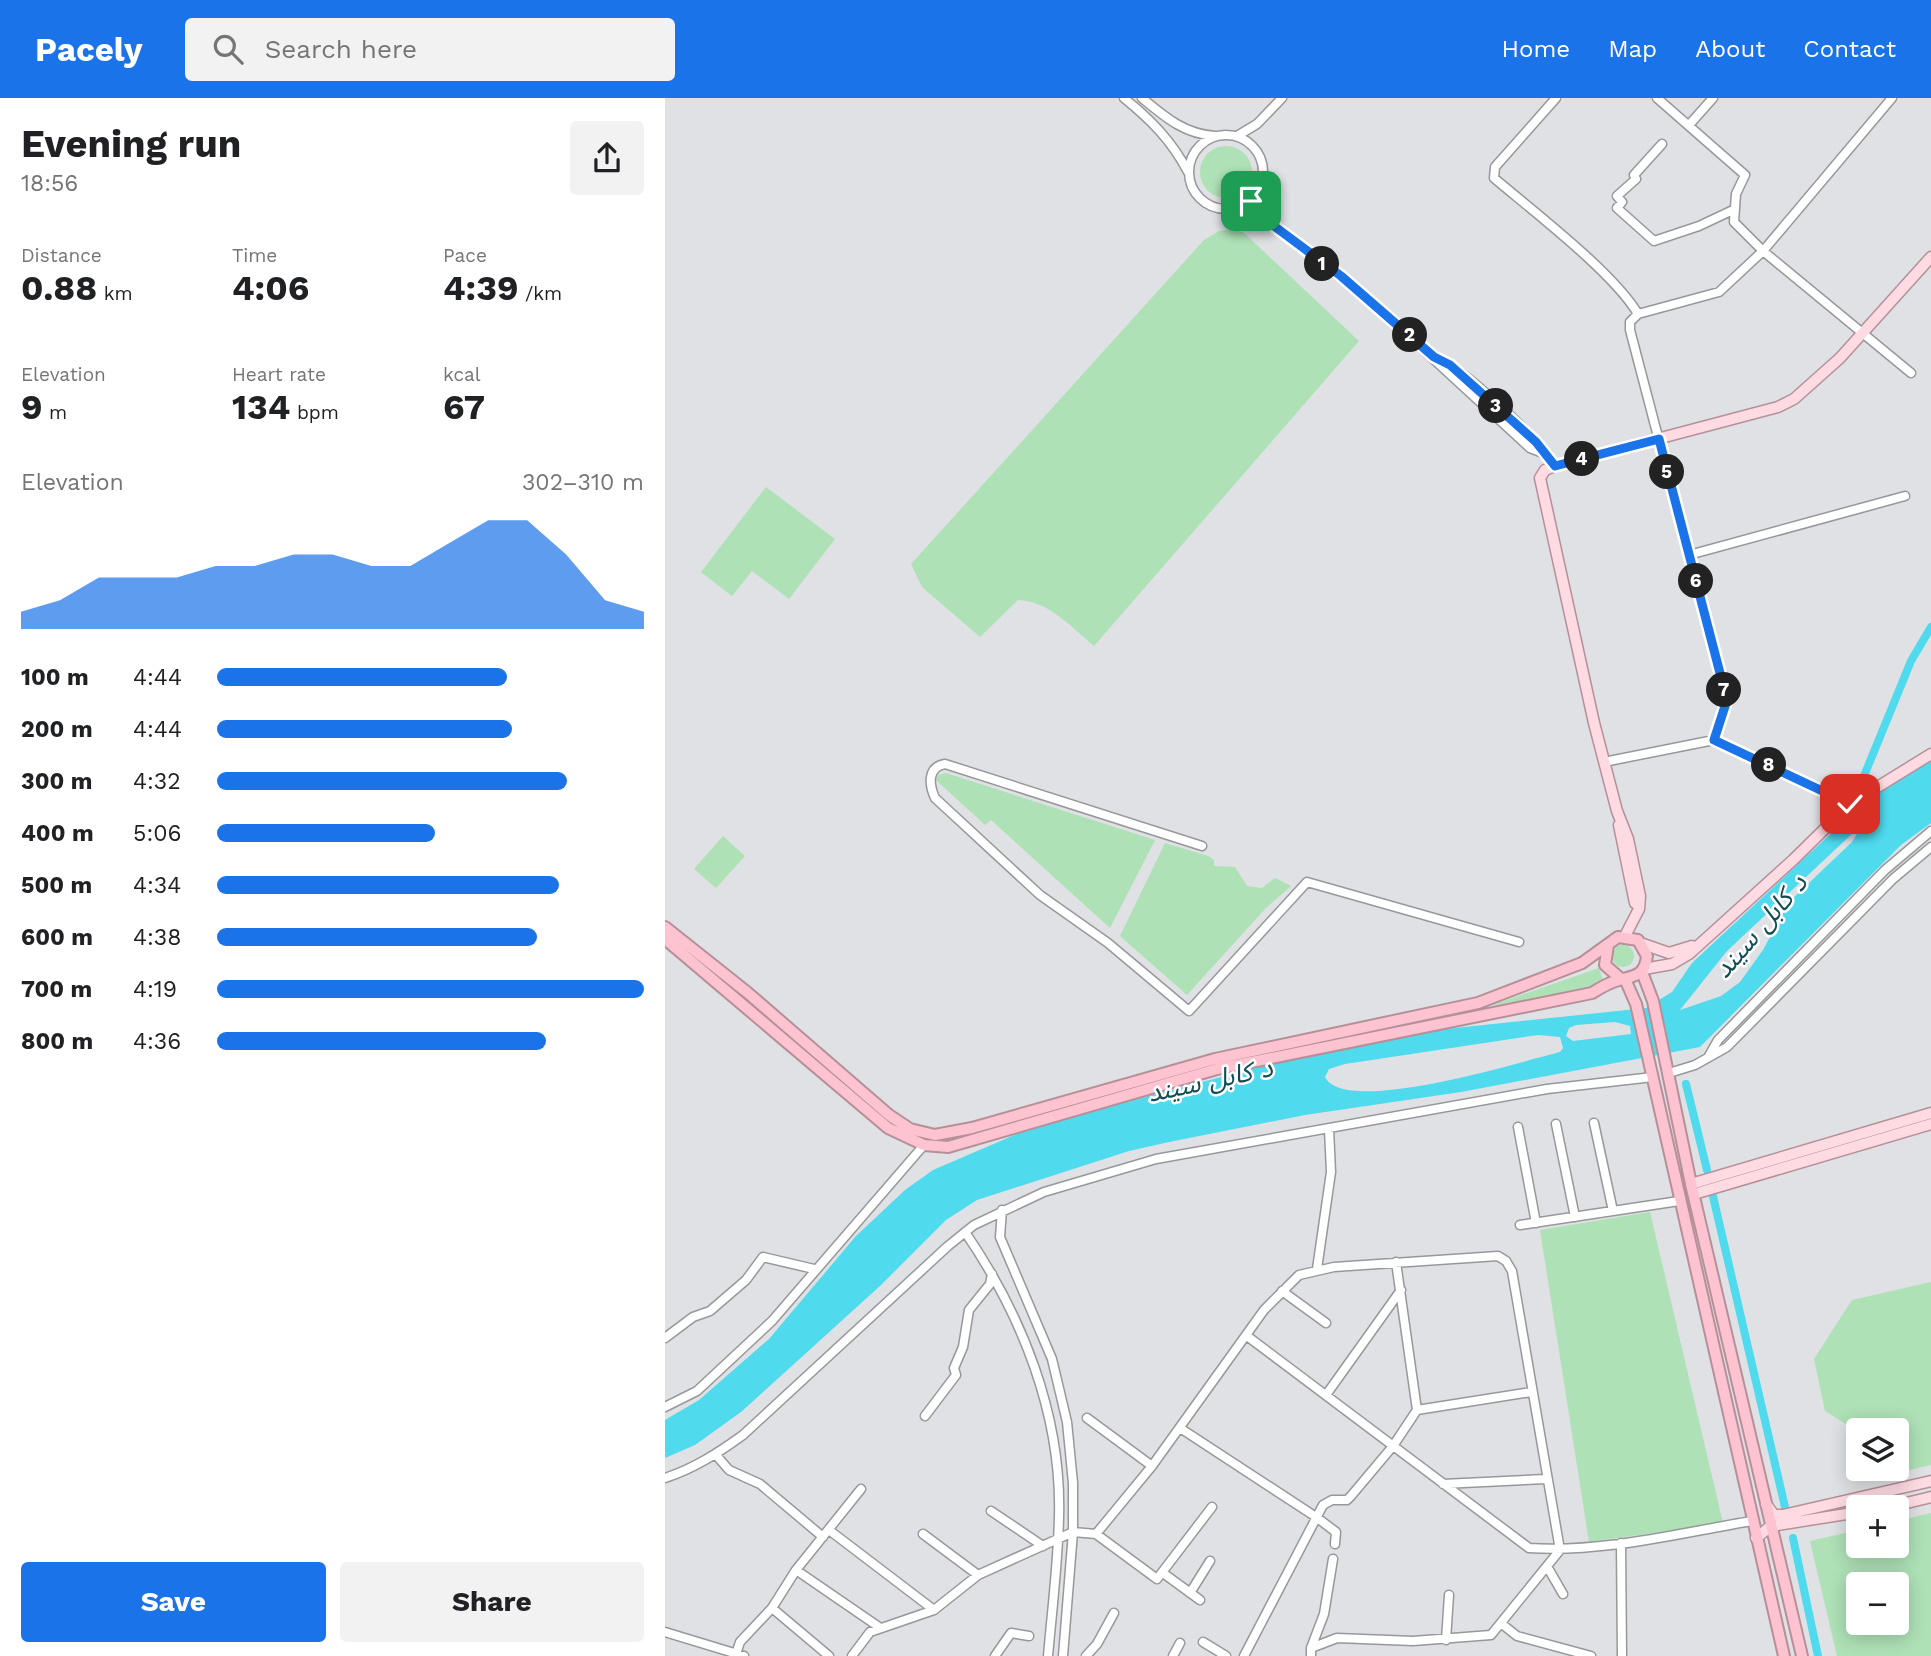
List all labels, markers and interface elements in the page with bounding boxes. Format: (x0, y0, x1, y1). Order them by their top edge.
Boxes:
search box (185, 18, 675, 81)
text: Pacely (35, 30, 143, 69)
icon: search (209, 30, 247, 68)
text: Search here (265, 34, 417, 64)
text: Home (1502, 35, 1570, 63)
text: Map (1608, 35, 1657, 63)
text: About (1695, 35, 1765, 63)
text: Contact (1803, 35, 1896, 63)
button: share (570, 121, 644, 195)
text: Evening run (21, 122, 241, 166)
text: 18:56 (21, 170, 78, 197)
pin (1221, 171, 1281, 231)
icon: arrive (1232, 182, 1270, 220)
text: Distance (21, 244, 102, 267)
text: Time (232, 244, 277, 267)
text: Pace (443, 244, 487, 267)
pin: 1 (1305, 246, 1339, 282)
text: 1 (1317, 252, 1326, 275)
text: 0.88 (21, 267, 97, 309)
text: 4:06 (232, 267, 309, 309)
text: 4:39 (443, 267, 519, 309)
text: km (97, 282, 133, 305)
text: /km (519, 282, 562, 305)
pin: 2 (1393, 317, 1427, 352)
text: 2 (1404, 323, 1415, 346)
text: Elevation (21, 363, 106, 386)
text: Heart rate (232, 363, 326, 386)
text: kcal (443, 363, 481, 386)
text: 9 (21, 386, 43, 428)
text: 134 (232, 386, 290, 428)
text: 67 (443, 386, 485, 428)
pin: 3 (1479, 388, 1513, 424)
text: 3 (1490, 394, 1501, 417)
text: m (43, 401, 67, 424)
text: bpm (290, 401, 339, 424)
pin: 4 (1565, 442, 1599, 476)
text: 4 (1575, 447, 1588, 470)
pin: 5 (1649, 454, 1685, 490)
text: 5 (1661, 460, 1672, 483)
text: Elevation (21, 469, 124, 496)
text: 302–310 m (522, 469, 644, 496)
pin: 6 (1679, 564, 1713, 598)
text: 6 (1690, 569, 1701, 592)
text: 100 m (21, 664, 89, 691)
text: 4:44 (133, 664, 182, 691)
pin: 7 (1707, 672, 1741, 708)
text: 7 (1718, 678, 1729, 701)
text: 200 m (21, 716, 93, 743)
text: 4:44 (133, 716, 182, 743)
pin: 8 (1751, 748, 1787, 782)
text: 8 (1763, 753, 1774, 776)
text: 300 m (21, 768, 92, 795)
text: 4:32 (133, 768, 181, 795)
pin (1820, 774, 1880, 834)
icon: check (1831, 785, 1869, 823)
text: 400 m (21, 820, 94, 847)
text: 5:06 (133, 820, 181, 847)
water label: د کابل سيند (1707, 868, 1814, 984)
text: 500 m (21, 872, 92, 899)
text: 4:34 (133, 872, 181, 899)
text: 600 m (21, 924, 93, 951)
text: 4:38 (133, 924, 181, 951)
text: 700 m (21, 976, 92, 1003)
text: 4:19 (133, 976, 177, 1003)
text: 800 m (21, 1028, 93, 1055)
text: 4:36 (133, 1028, 181, 1055)
water label: د کابل سيند (1145, 1052, 1276, 1109)
map controls (1846, 1418, 1909, 1635)
button: layers (1846, 1418, 1909, 1481)
button: + (1846, 1495, 1909, 1558)
button: Save (21, 1562, 326, 1642)
button: Share (340, 1562, 644, 1642)
button: − (1846, 1572, 1909, 1635)

